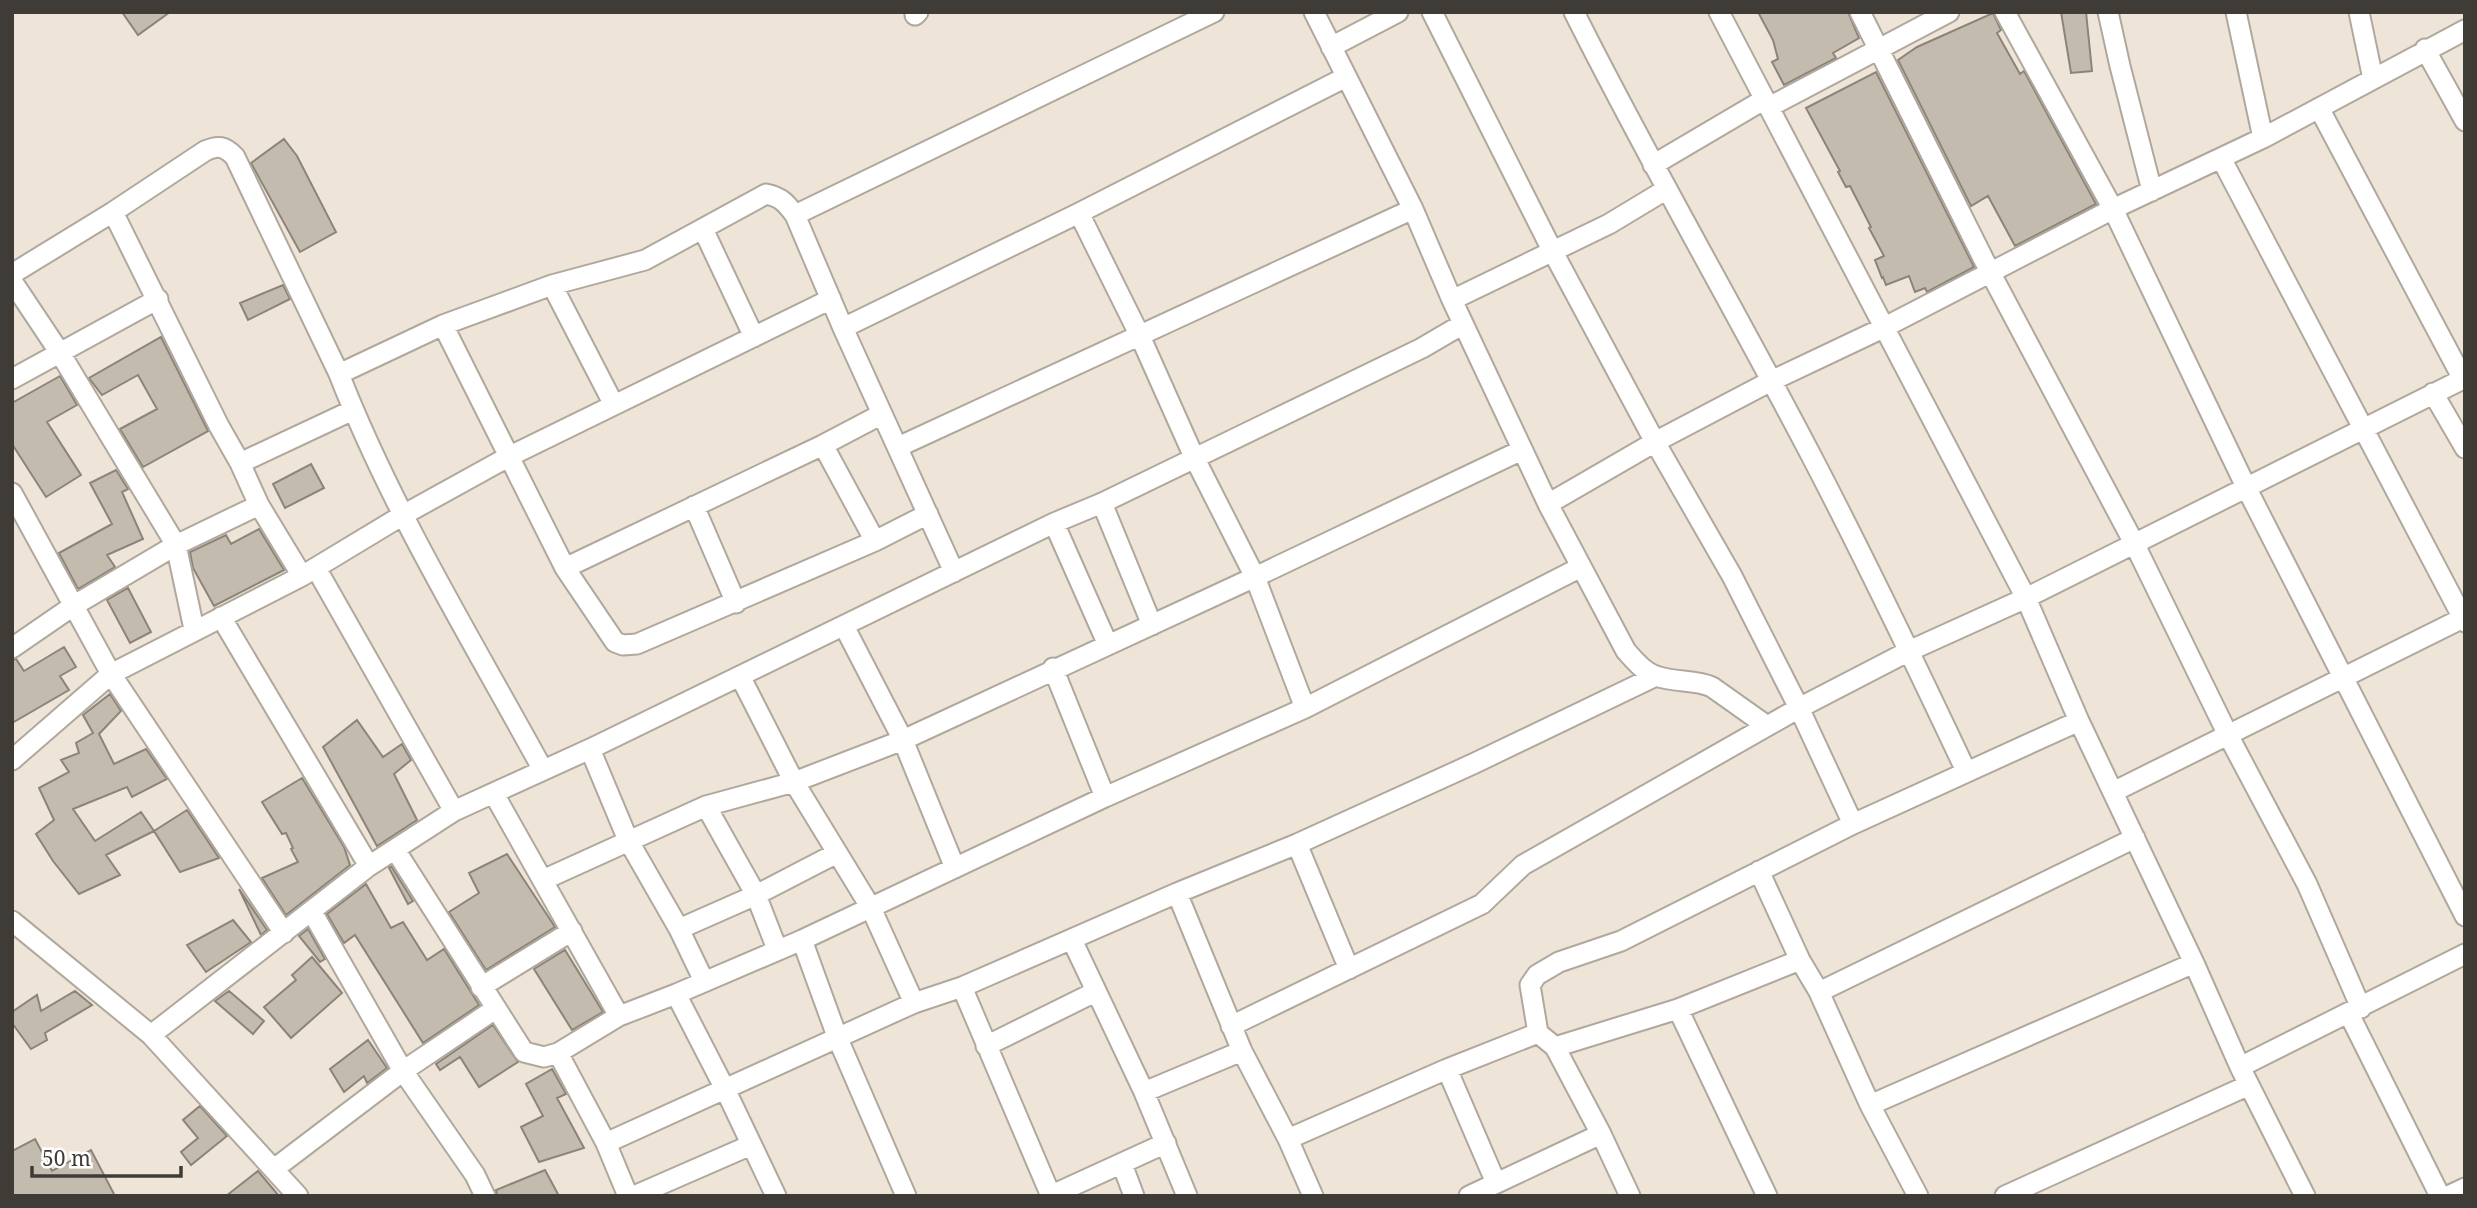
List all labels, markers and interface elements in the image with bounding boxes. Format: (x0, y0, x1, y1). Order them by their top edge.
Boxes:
scale bar (32, 1134, 180, 1178)
text: 50 m (42, 1144, 91, 1172)

